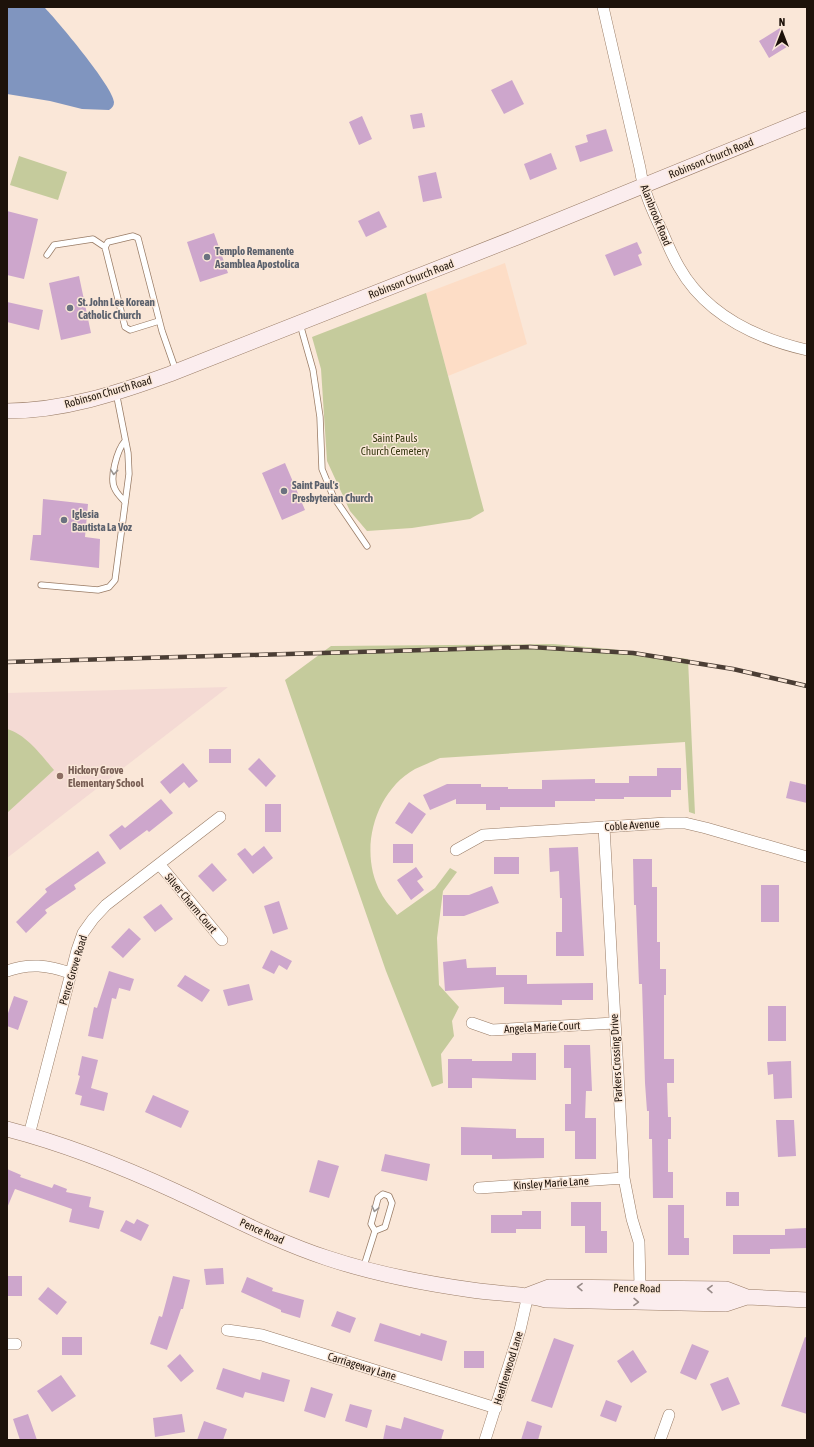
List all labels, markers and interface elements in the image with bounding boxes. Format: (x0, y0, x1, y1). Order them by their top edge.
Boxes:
north arrow (762, 12, 802, 52)
text: N (779, 16, 785, 28)
street label: Robinson Church Road (667, 136, 755, 180)
street label: Alanbrook Road (638, 183, 674, 247)
place label: Templo Remanente Asamblea Apostolica (214, 245, 299, 270)
marker: Templo Remanente Asamblea Apostolica (202, 252, 212, 262)
street label: Robinson Church Road (367, 257, 455, 301)
place label: St. John Lee Korean Catholic Church (78, 296, 155, 321)
marker: St. John Lee Korean Catholic Church (65, 303, 75, 313)
street label: Robinson Church Road (63, 374, 153, 410)
park label: Saint Pauls Church Cemetery (361, 432, 430, 457)
one-way arrow (110, 469, 119, 475)
place label: Saint Paul's Presbyterian Church (292, 479, 373, 504)
marker: Saint Paul's Presbyterian Church (279, 486, 289, 496)
place label: Iglesia Bautista La Voz (72, 508, 132, 533)
marker: Iglesia Bautista La Voz (59, 515, 69, 525)
place label: Hickory Grove Elementary School (68, 764, 145, 789)
marker: Hickory Grove Elementary School (55, 771, 65, 781)
street label: Coble Avenue (604, 817, 660, 833)
street label: Silver Charm Court (163, 871, 219, 935)
street label: Pence Grove Road (57, 934, 89, 1006)
street label: Parkers Crossing Drive (608, 1014, 624, 1102)
street label: Angela Marie Court (504, 1019, 580, 1035)
street label: Kinsley Marie Lane (513, 1174, 589, 1192)
one-way arrow (371, 1205, 380, 1212)
street label: Pence Road (238, 1216, 286, 1246)
street label: Pence Road (613, 1282, 661, 1294)
one-way arrow (577, 1283, 583, 1291)
one-way arrow (707, 1285, 713, 1293)
one-way arrow (633, 1298, 639, 1306)
street label: Heatherwood Lane (491, 1330, 525, 1406)
street label: Carriageway Lane (326, 1350, 398, 1382)

